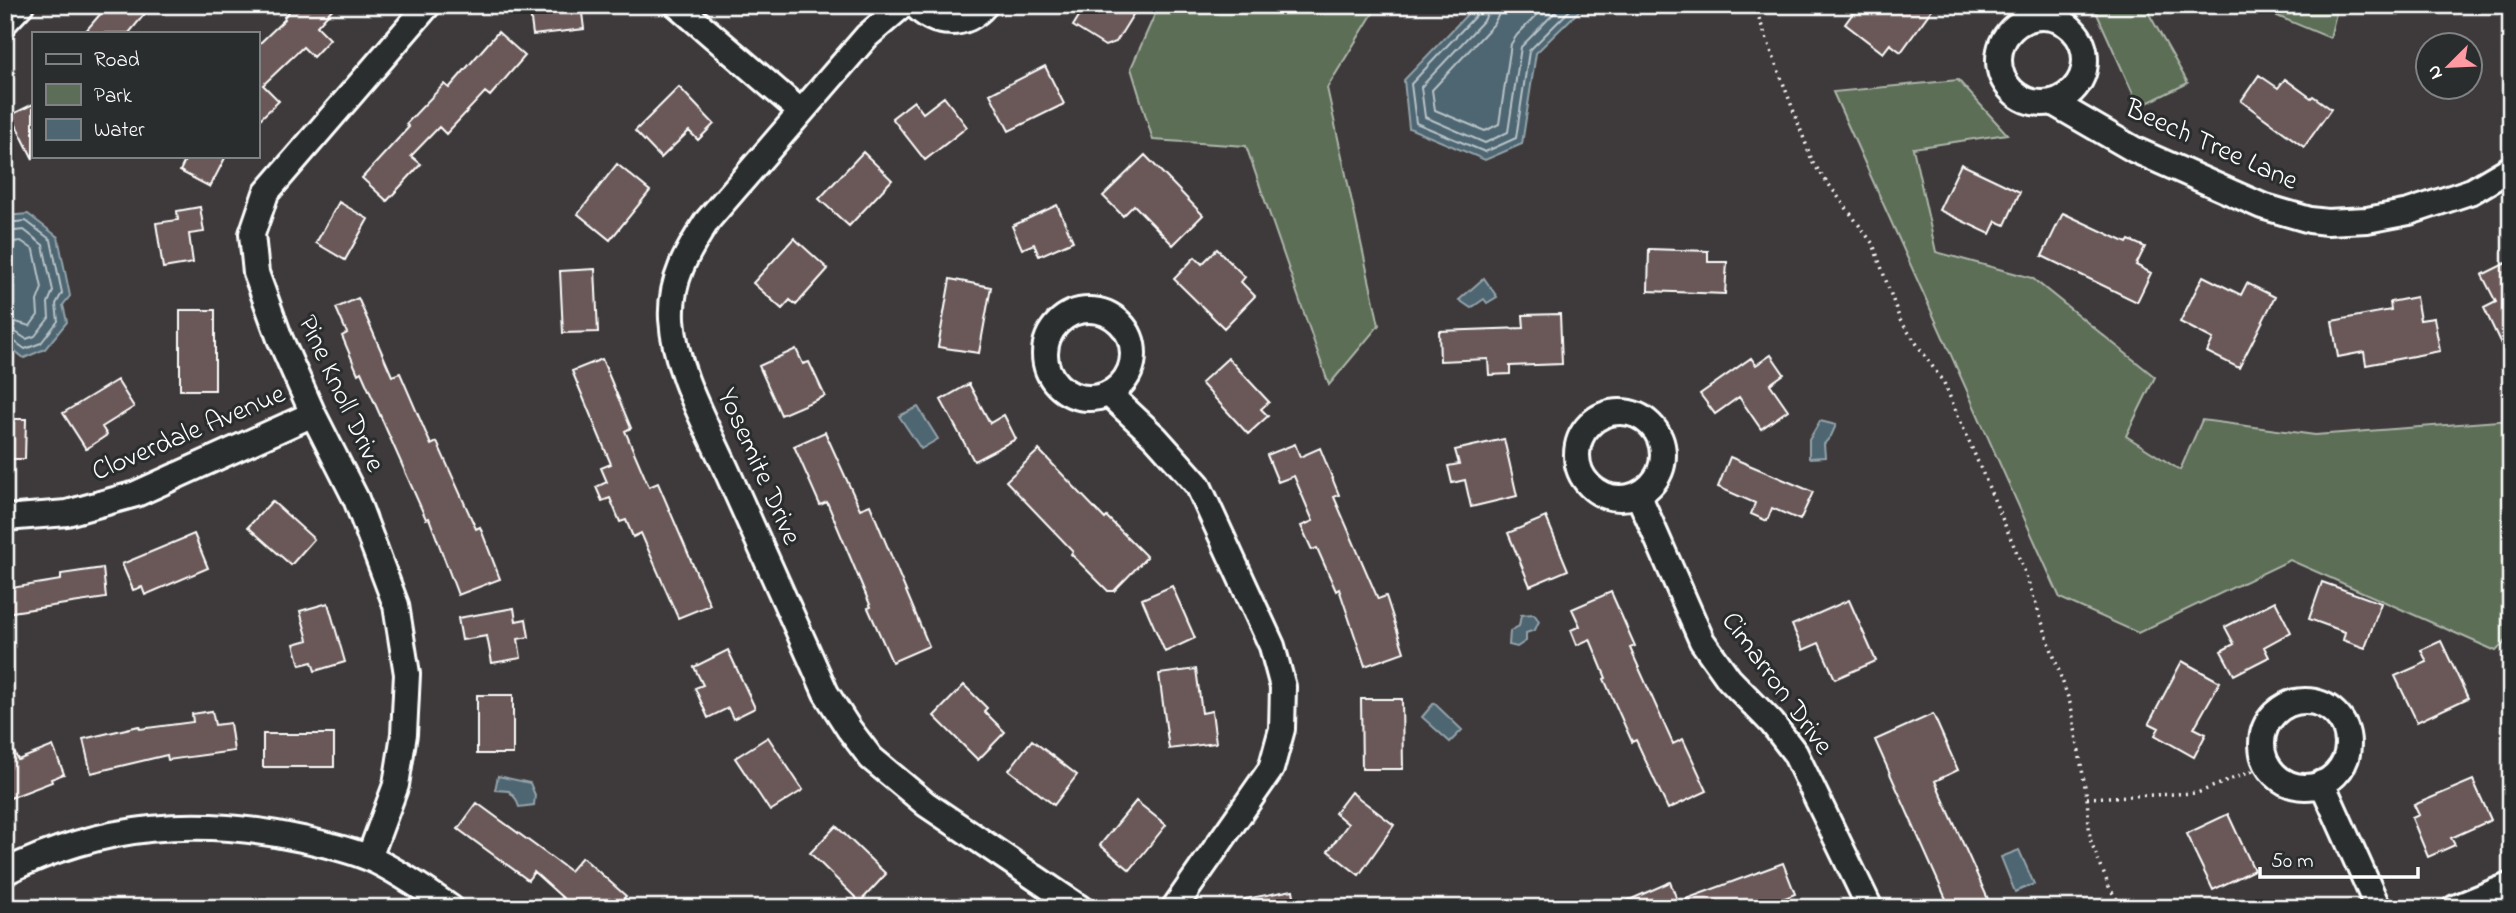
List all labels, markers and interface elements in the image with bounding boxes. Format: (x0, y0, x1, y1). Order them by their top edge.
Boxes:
legend (32, 32, 259, 158)
north arrow (2414, 32, 2484, 102)
text: Road (94, 46, 140, 76)
text: N (2421, 60, 2451, 83)
text: Park (94, 82, 133, 112)
street label: Beech Tree Lane (2117, 89, 2304, 203)
text: Water (94, 116, 145, 146)
street label: Pine Knoll Drive (286, 309, 394, 480)
street label: Cloverdale Avenue (86, 375, 292, 493)
street label: Yosemite Drive (705, 382, 811, 552)
street label: Cimarron Drive (1710, 604, 1842, 765)
scale bar (2260, 836, 2418, 880)
text: 50 m (2271, 847, 2314, 877)

